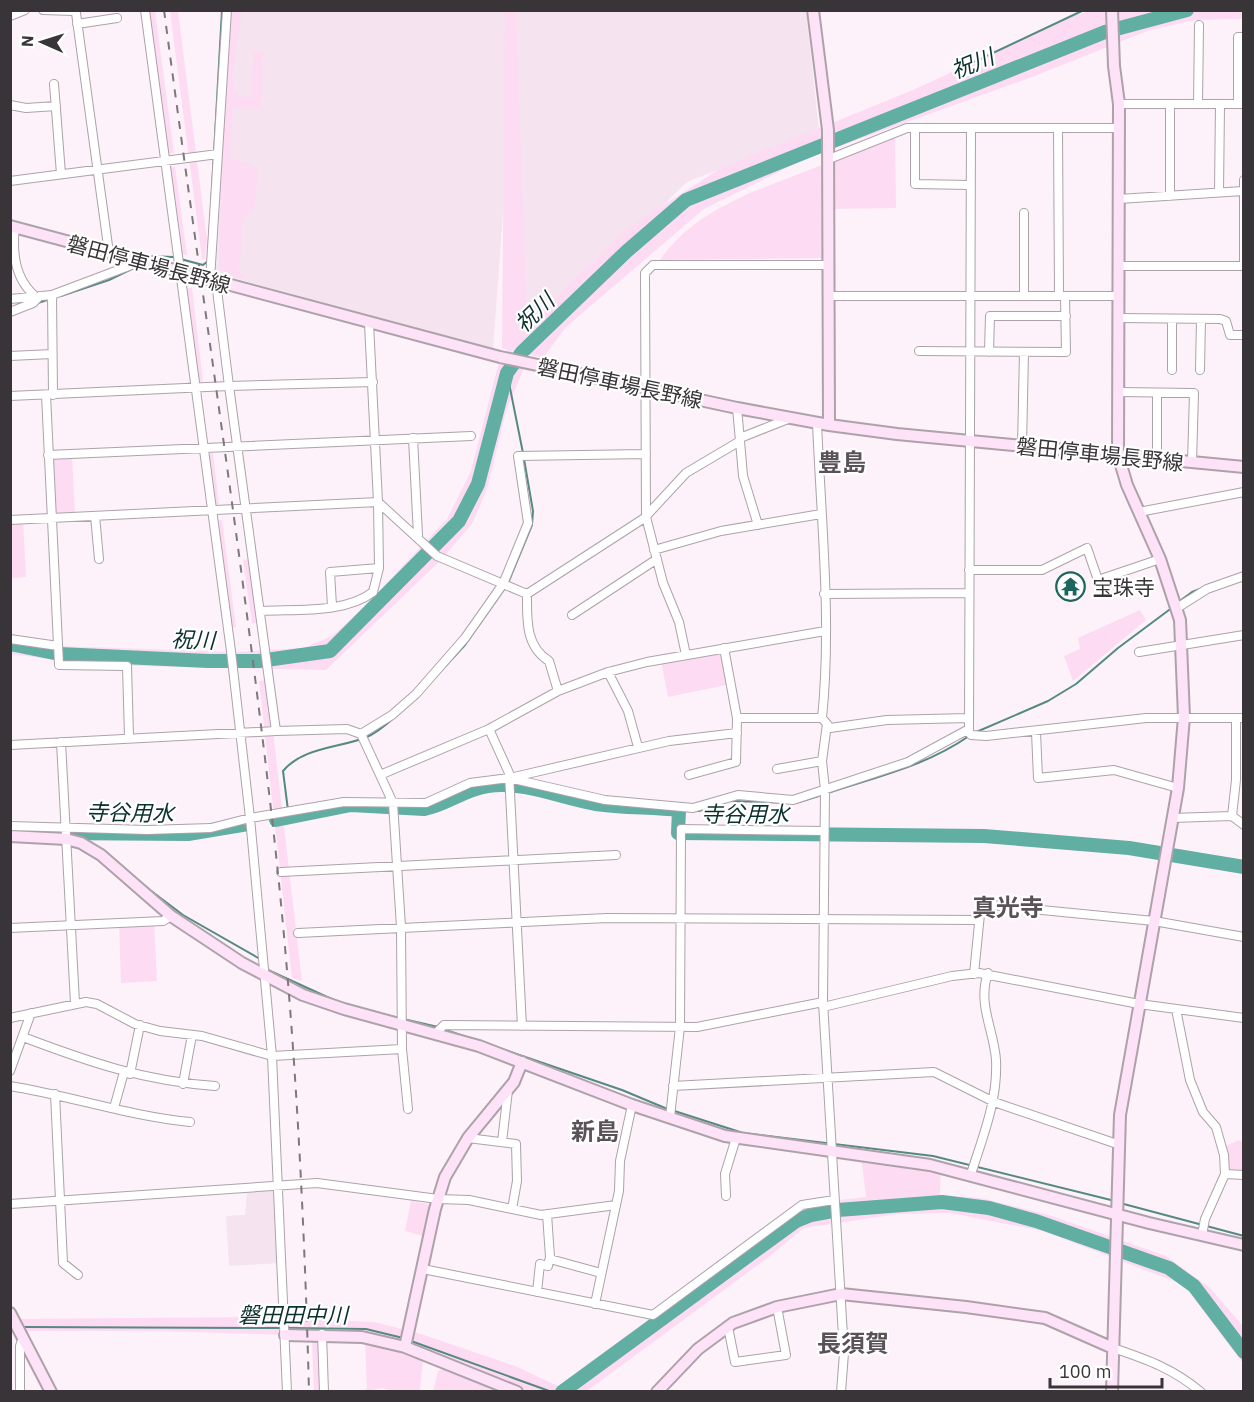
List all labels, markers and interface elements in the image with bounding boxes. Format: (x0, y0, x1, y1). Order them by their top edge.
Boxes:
north arrow (12, 12, 72, 72)
text: N (17, 35, 37, 48)
water label: 祝川 (946, 41, 1000, 85)
street label: 磐田停車場長野線 (64, 229, 234, 299)
water label: 祝川 (508, 285, 561, 338)
street label: 磐田停車場長野線 (535, 352, 705, 414)
street label: 磐田停車場長野線 (1015, 431, 1185, 477)
district label: 豊島 (818, 446, 866, 478)
temple icon: 宝珠寺 (1055, 571, 1087, 603)
place label: 宝珠寺 (1092, 573, 1155, 601)
water label: 祝川 (170, 624, 217, 654)
water label: 寺谷用水 (86, 797, 176, 827)
water label: 寺谷用水 (701, 799, 791, 828)
district label: 真光寺 (972, 891, 1044, 923)
district label: 新島 (571, 1115, 619, 1147)
water label: 磐田田中川 (238, 1300, 350, 1329)
district label: 長須賀 (817, 1327, 889, 1359)
scale bar (1050, 1351, 1162, 1389)
text: 100 m (1059, 1360, 1111, 1383)

